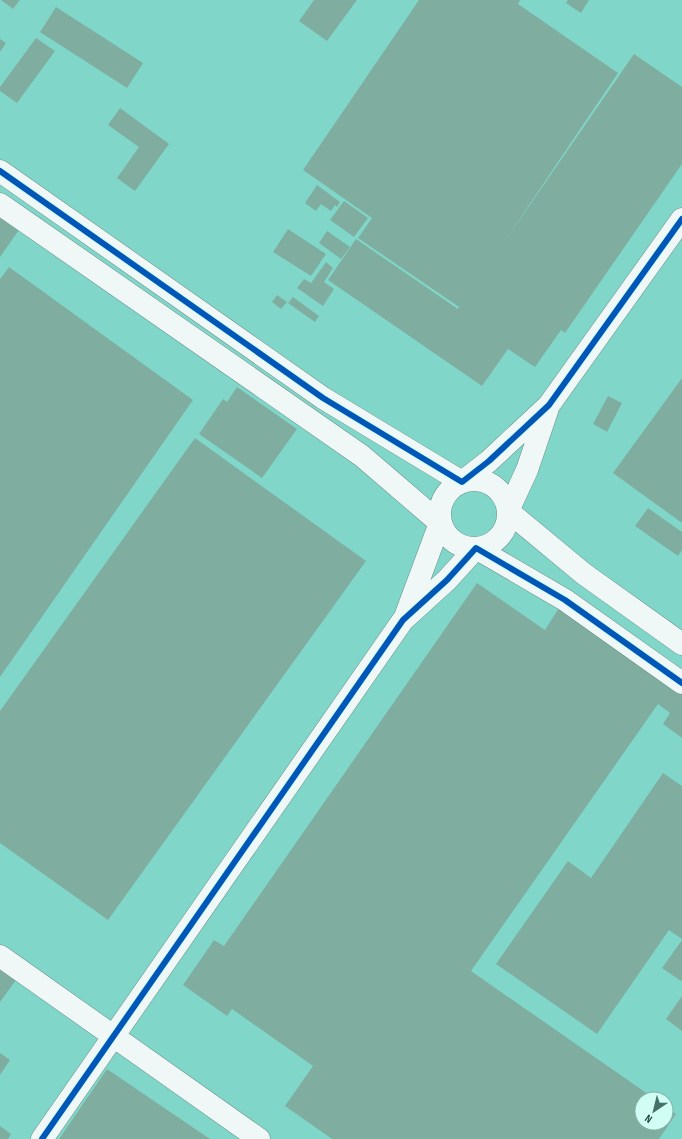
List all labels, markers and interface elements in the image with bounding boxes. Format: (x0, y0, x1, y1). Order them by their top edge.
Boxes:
north arrow (634, 1091, 674, 1131)
text: N (642, 1112, 655, 1126)

